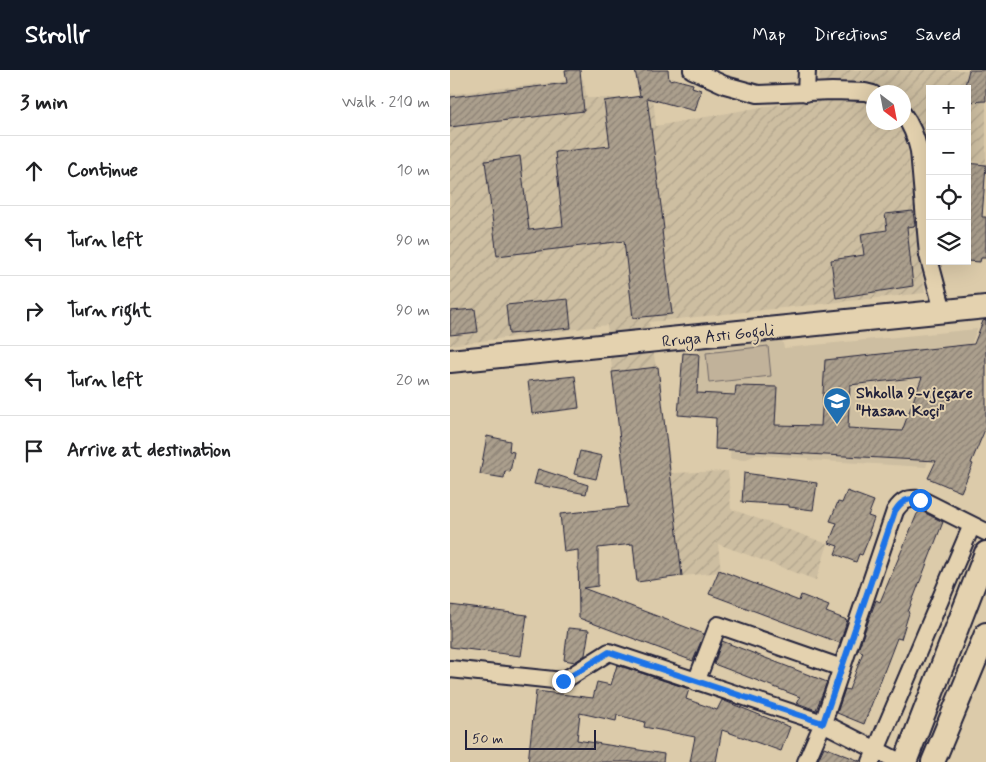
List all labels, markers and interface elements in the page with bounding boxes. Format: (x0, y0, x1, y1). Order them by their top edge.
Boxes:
text: Strollr (25, 20, 89, 51)
text: Map (753, 23, 786, 47)
text: Directions (814, 23, 888, 47)
text: Saved (916, 23, 961, 47)
north arrow (866, 85, 911, 130)
map controls (926, 85, 971, 265)
button: + (926, 85, 971, 130)
text: 3 min (20, 89, 68, 117)
text: Walk · 210 m (342, 92, 430, 113)
button: − (926, 130, 971, 175)
icon: ahead (20, 157, 48, 185)
text: Continue (67, 158, 138, 183)
text: 10 m (397, 160, 430, 181)
button: locate (926, 175, 971, 220)
button: layers (926, 220, 971, 265)
icon: left (20, 227, 48, 255)
text: Turn left (67, 228, 143, 253)
text: 90 m (396, 230, 430, 251)
icon: right (20, 297, 48, 325)
text: Turn right (67, 298, 151, 323)
text: 90 m (396, 300, 430, 321)
street label: Rruga Asti Gogoli (661, 320, 775, 354)
icon: left (20, 367, 48, 395)
text: Turn left (67, 368, 143, 393)
text: 20 m (396, 370, 430, 391)
place label: Shkolla 9-vjeçare "Hasan Koçi" (856, 383, 973, 422)
school or university icon: Shkolla 9-vjeçare "Hasan Koçi" (822, 386, 852, 425)
icon: arrive (20, 437, 48, 465)
text: Arrive at destination (67, 438, 231, 463)
route start (909, 489, 932, 512)
route end (552, 670, 575, 693)
scale bar (465, 727, 596, 750)
text: 50 m (472, 730, 503, 748)

